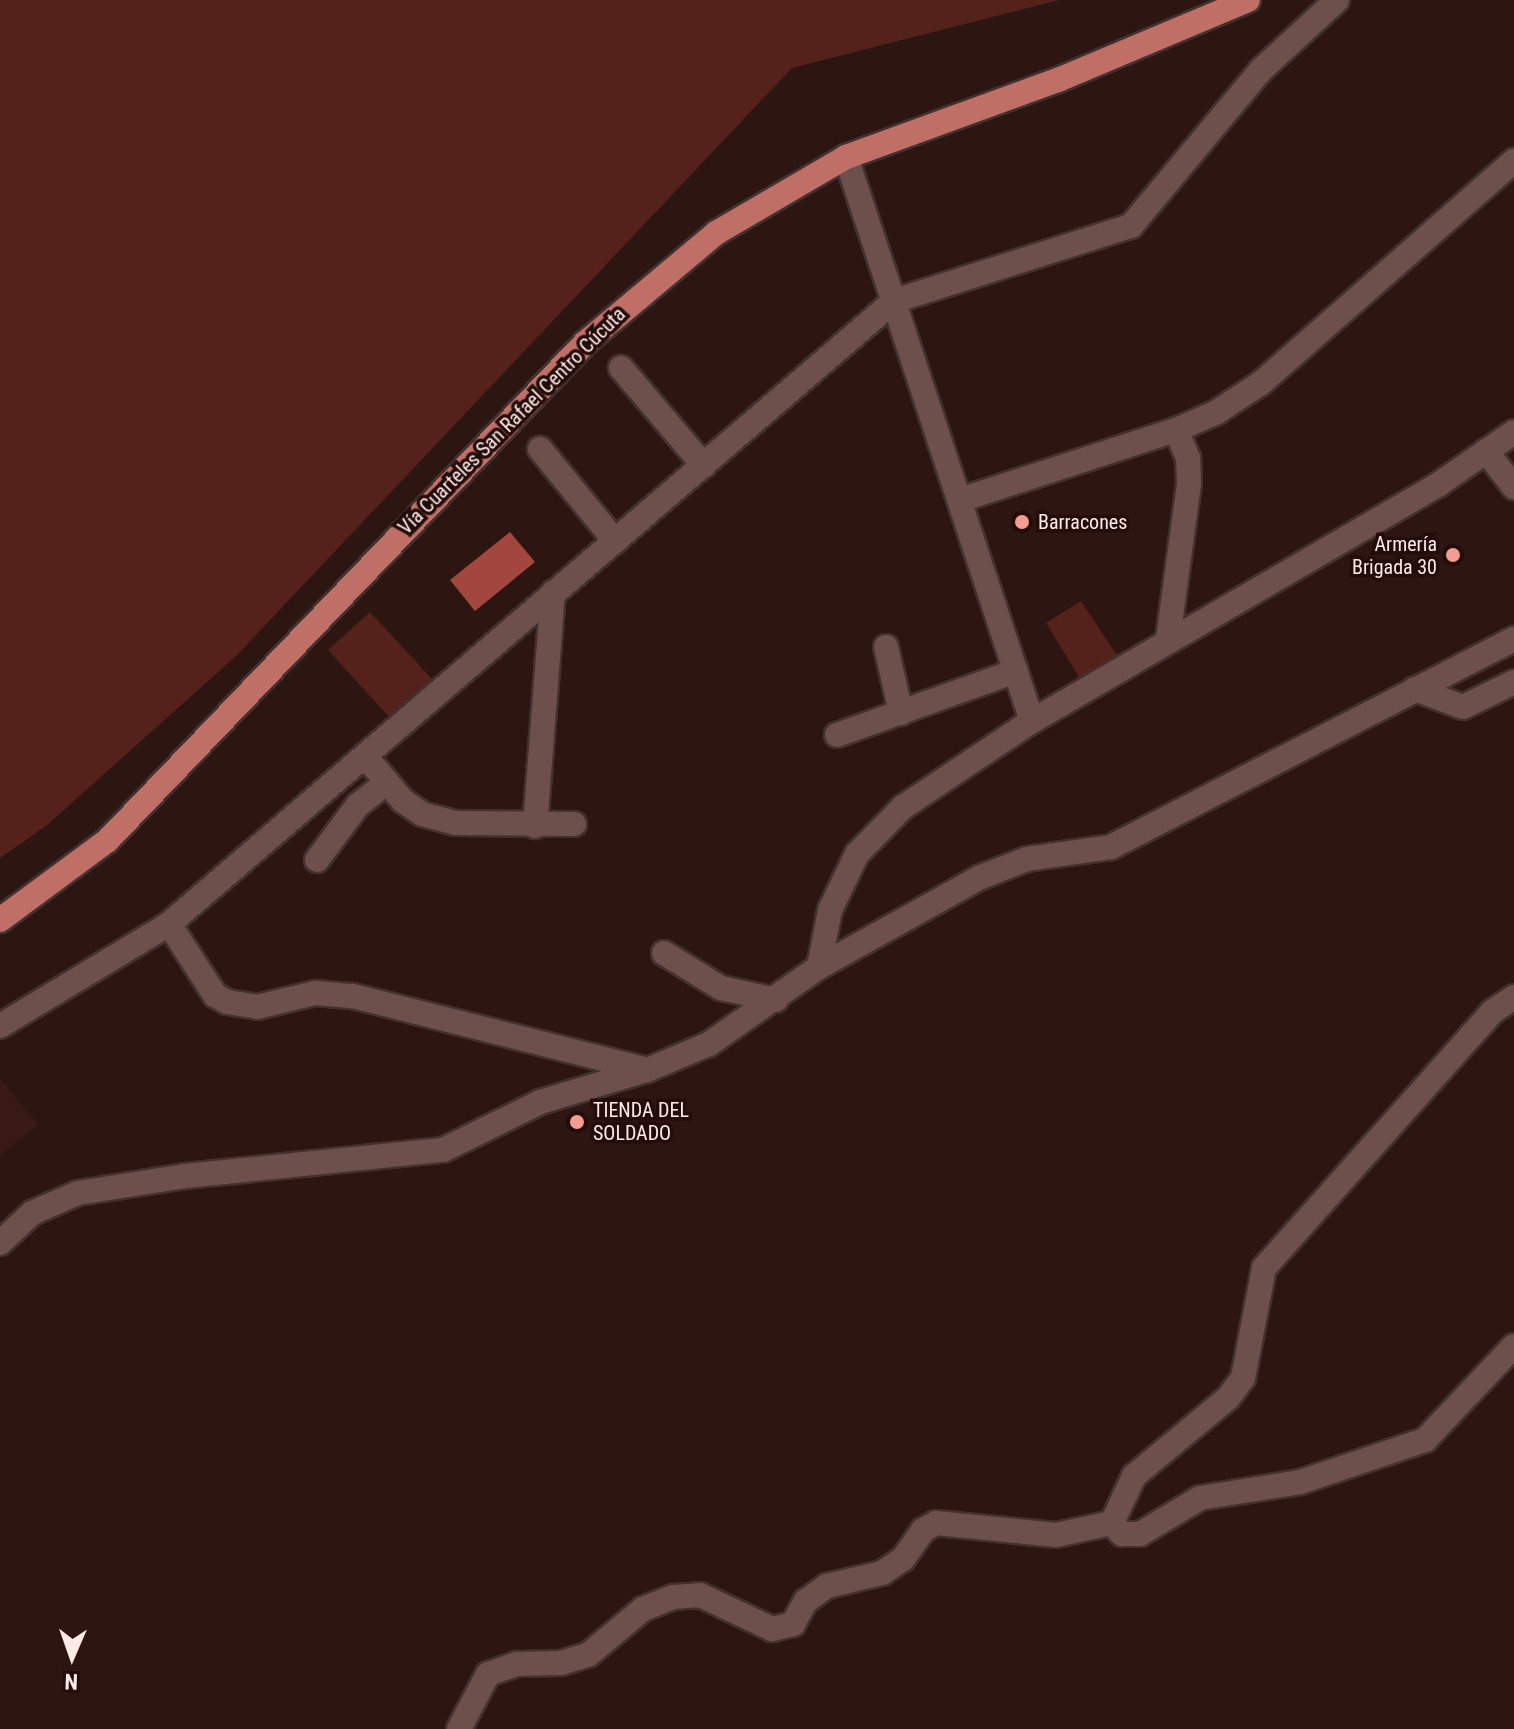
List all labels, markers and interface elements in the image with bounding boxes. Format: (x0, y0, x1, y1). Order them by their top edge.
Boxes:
street label: Vía Cuarteles San Rafael Centro Cúcuta (393, 302, 631, 540)
place label: Barracones (1038, 510, 1127, 534)
marker: Barracones (1013, 513, 1031, 531)
place label: Armería Brigada 30 (1352, 532, 1437, 579)
marker: Armería Brigada 30 (1444, 546, 1462, 564)
place label: TIENDA DEL SOLDADO (593, 1098, 689, 1145)
marker: TIENDA DEL SOLDADO (568, 1113, 586, 1131)
north arrow (32, 1617, 112, 1697)
text: N (64, 1669, 78, 1694)

